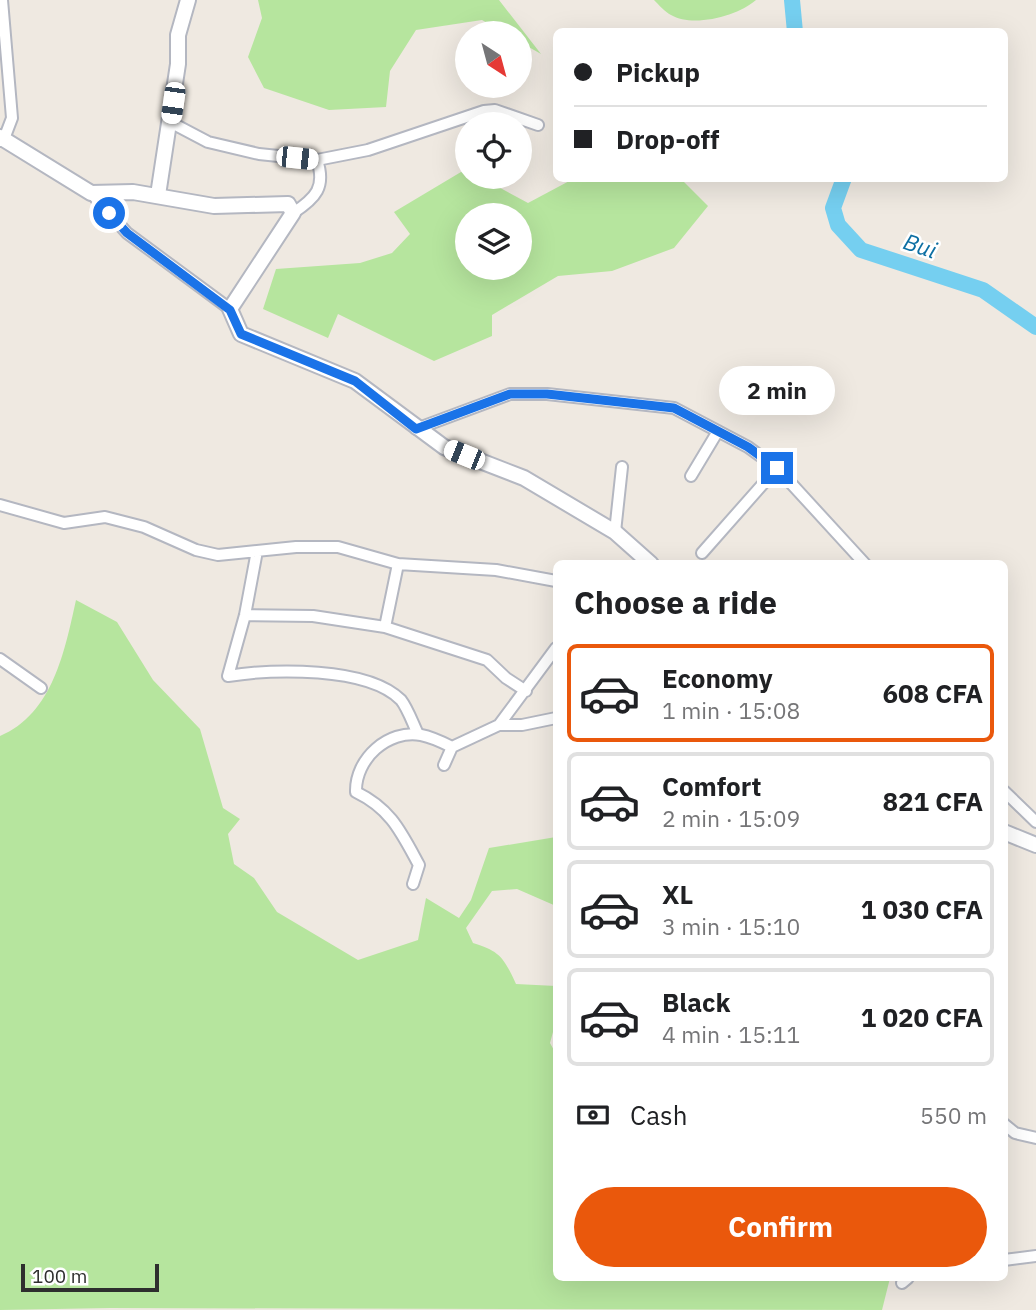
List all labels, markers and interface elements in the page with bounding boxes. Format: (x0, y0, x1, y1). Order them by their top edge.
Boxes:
north arrow (455, 21, 532, 98)
map controls (455, 21, 532, 280)
text: Pickup (616, 55, 700, 89)
car (160, 81, 187, 125)
button: locate (455, 112, 532, 189)
text: Drop-off (616, 122, 719, 156)
car (276, 145, 319, 171)
route start (93, 197, 125, 229)
button: layers (455, 203, 532, 280)
water label: Bui (900, 225, 942, 265)
callout: 2 min (719, 366, 835, 416)
text: 2 min (747, 375, 807, 405)
car (441, 437, 488, 473)
route end (761, 452, 793, 484)
text: Choose a ride (574, 581, 777, 623)
text: Economy (662, 661, 773, 695)
icon: car (578, 662, 641, 725)
text: 608 CFA (882, 676, 983, 710)
text: 1 min · 15:08 (662, 695, 800, 725)
text: Comfort (662, 769, 761, 803)
icon: car (578, 770, 641, 833)
text: 821 CFA (882, 784, 983, 818)
text: 2 min · 15:09 (662, 803, 800, 833)
text: XL (662, 877, 693, 911)
icon: car (578, 878, 641, 941)
text: 1 030 CFA (861, 892, 983, 926)
text: 3 min · 15:10 (662, 911, 800, 941)
text: Black (662, 985, 730, 1019)
icon: car (578, 986, 641, 1049)
text: 1 020 CFA (861, 1000, 983, 1034)
text: 4 min · 15:11 (662, 1019, 800, 1049)
icon: cash (574, 1096, 612, 1134)
text: Cash (630, 1098, 687, 1132)
text: 550 m (920, 1100, 987, 1130)
button: Confirm (574, 1187, 987, 1267)
scale bar (21, 1261, 159, 1293)
text: 100 m (32, 1264, 87, 1288)

